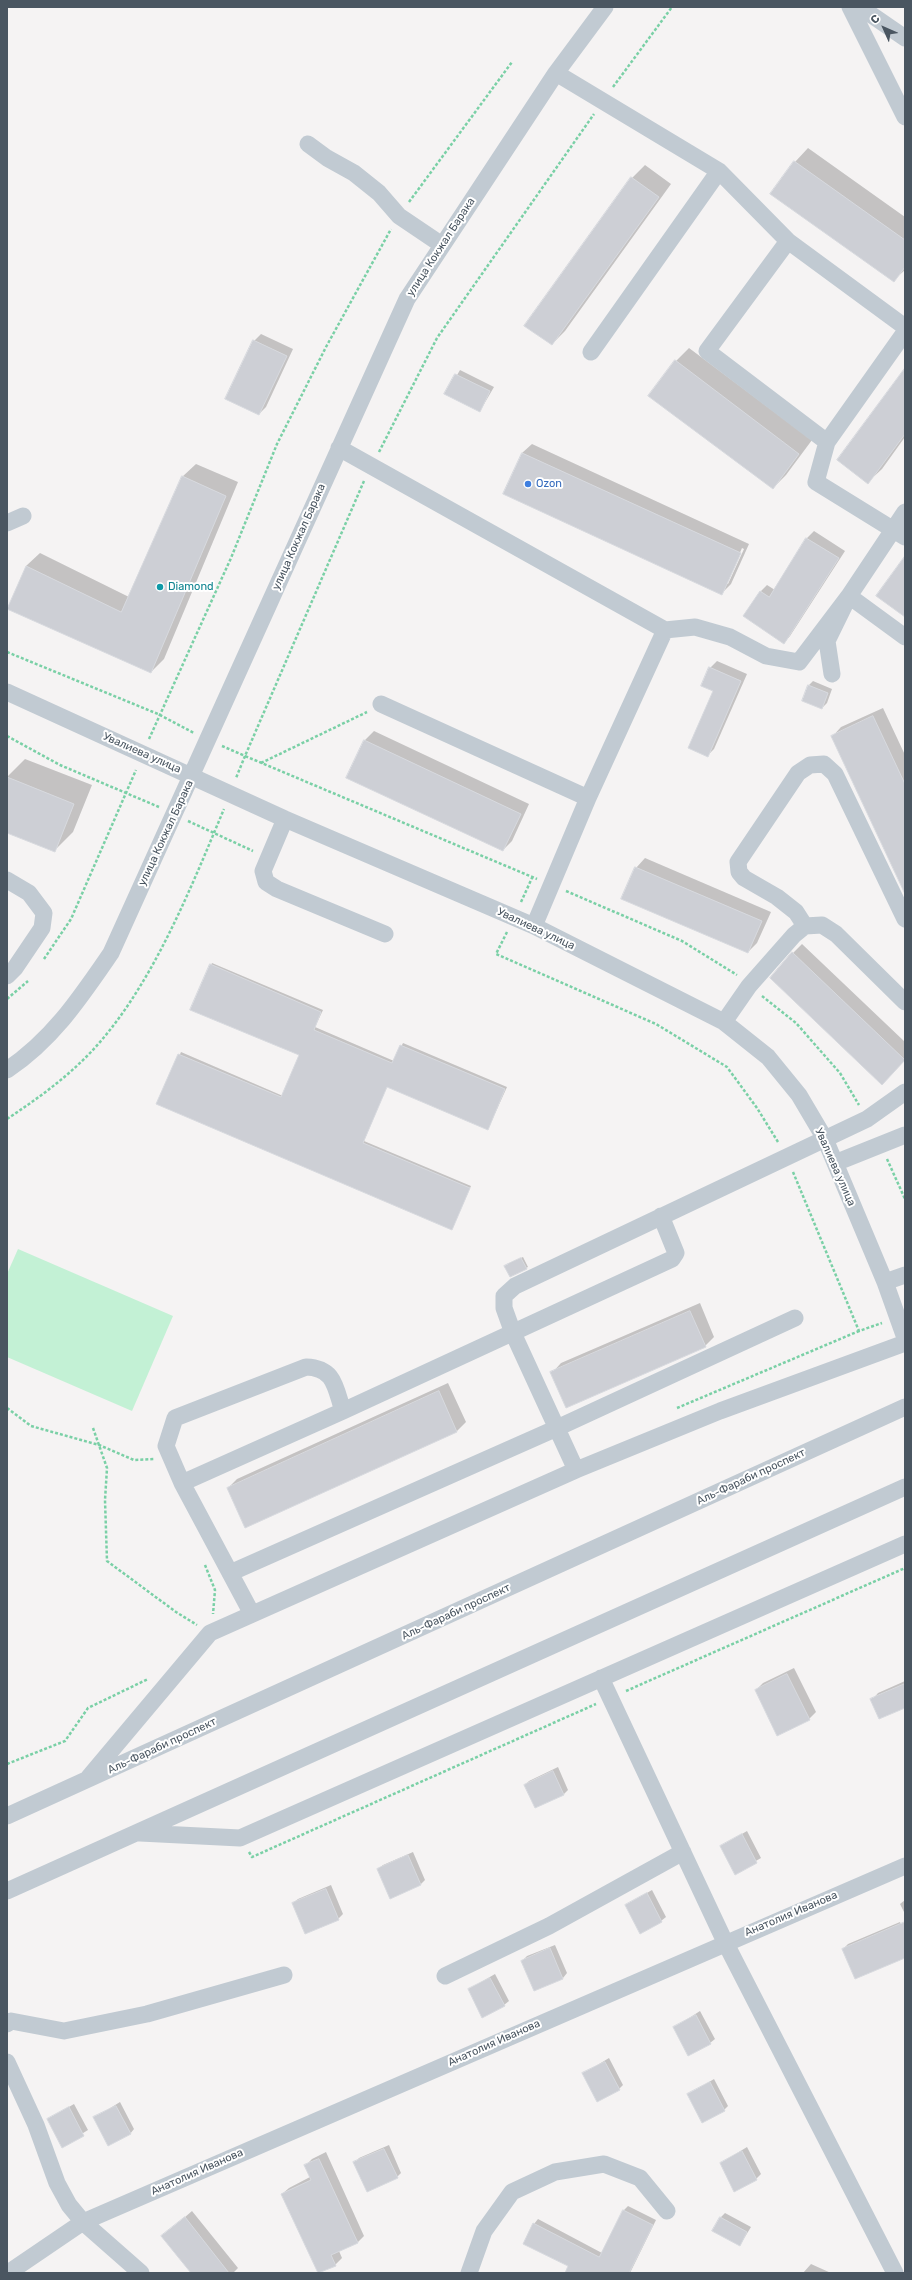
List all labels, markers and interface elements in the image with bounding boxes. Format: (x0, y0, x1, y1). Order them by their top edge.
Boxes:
north arrow (864, 8, 904, 48)
text: С (868, 12, 882, 26)
street label: улица Кокжал Барака (404, 195, 478, 299)
place label: Ozon (536, 477, 562, 491)
marker: Ozon (523, 479, 533, 489)
street label: улица Кокжал Барака (270, 482, 328, 592)
place label: Diamond (168, 580, 214, 594)
marker: Diamond (155, 582, 165, 592)
street label: Увалиева улица (101, 730, 183, 776)
street label: улица Кокжал Барака (136, 778, 196, 888)
street label: Увалиева улица (495, 905, 577, 953)
street label: Увалиева улица (812, 1126, 858, 1208)
street label: Аль-Фараби проспект (695, 1446, 807, 1508)
street label: Аль-Фараби проспект (400, 1581, 512, 1643)
street label: Аль-Фараби проспект (106, 1715, 218, 1777)
street label: Анатолия Иванова (743, 1889, 839, 1939)
street label: Анатолия Иванова (446, 2017, 542, 2069)
street label: Анатолия Иванова (149, 2146, 245, 2198)

